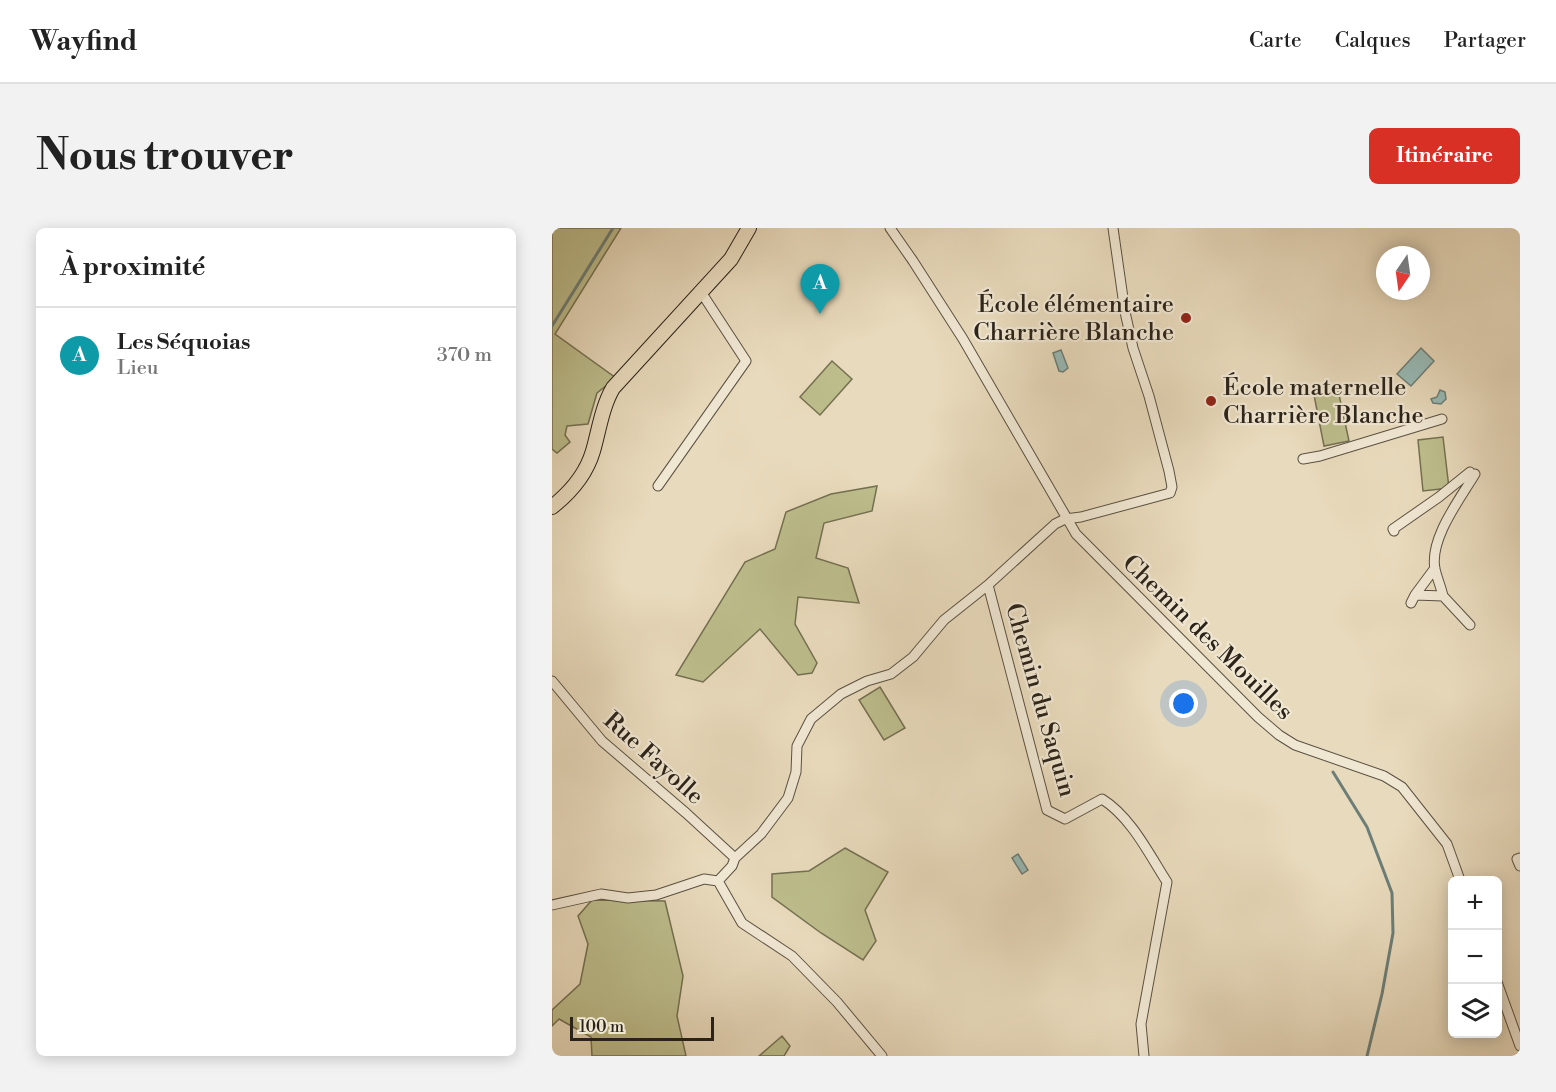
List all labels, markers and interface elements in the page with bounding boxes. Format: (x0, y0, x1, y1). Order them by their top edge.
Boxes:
text: Wayfind (30, 24, 138, 59)
text: Carte (1249, 28, 1302, 54)
text: Calques (1335, 28, 1411, 54)
text: Partager (1444, 28, 1526, 54)
button: Itinéraire (1369, 128, 1520, 184)
text: Nous trouver (36, 130, 294, 183)
north arrow (1376, 246, 1430, 300)
text: À proximité (60, 251, 205, 283)
pin: A (800, 264, 840, 314)
place label: École élémentaire Charrière Blanche (973, 289, 1174, 348)
marker: École élémentaire Charrière Blanche (1179, 311, 1193, 325)
text: Les Séquoias (117, 329, 250, 356)
text: A (72, 343, 87, 368)
text: 370 m (437, 343, 492, 368)
text: Lieu (117, 356, 158, 381)
place label: École maternelle Charrière Blanche (1223, 372, 1424, 431)
marker: École maternelle Charrière Blanche (1204, 394, 1218, 408)
street label: Chemin des Mouilles (1116, 549, 1299, 727)
street label: Chemin du Saquin (998, 600, 1082, 801)
your location (1169, 689, 1198, 718)
street label: Rue Fayolle (597, 706, 710, 812)
map controls (1448, 876, 1502, 1038)
button: + (1448, 876, 1502, 930)
button: − (1448, 930, 1502, 984)
button: layers (1448, 984, 1502, 1038)
scale bar (570, 1014, 714, 1042)
text: 100 m (579, 1017, 624, 1037)

